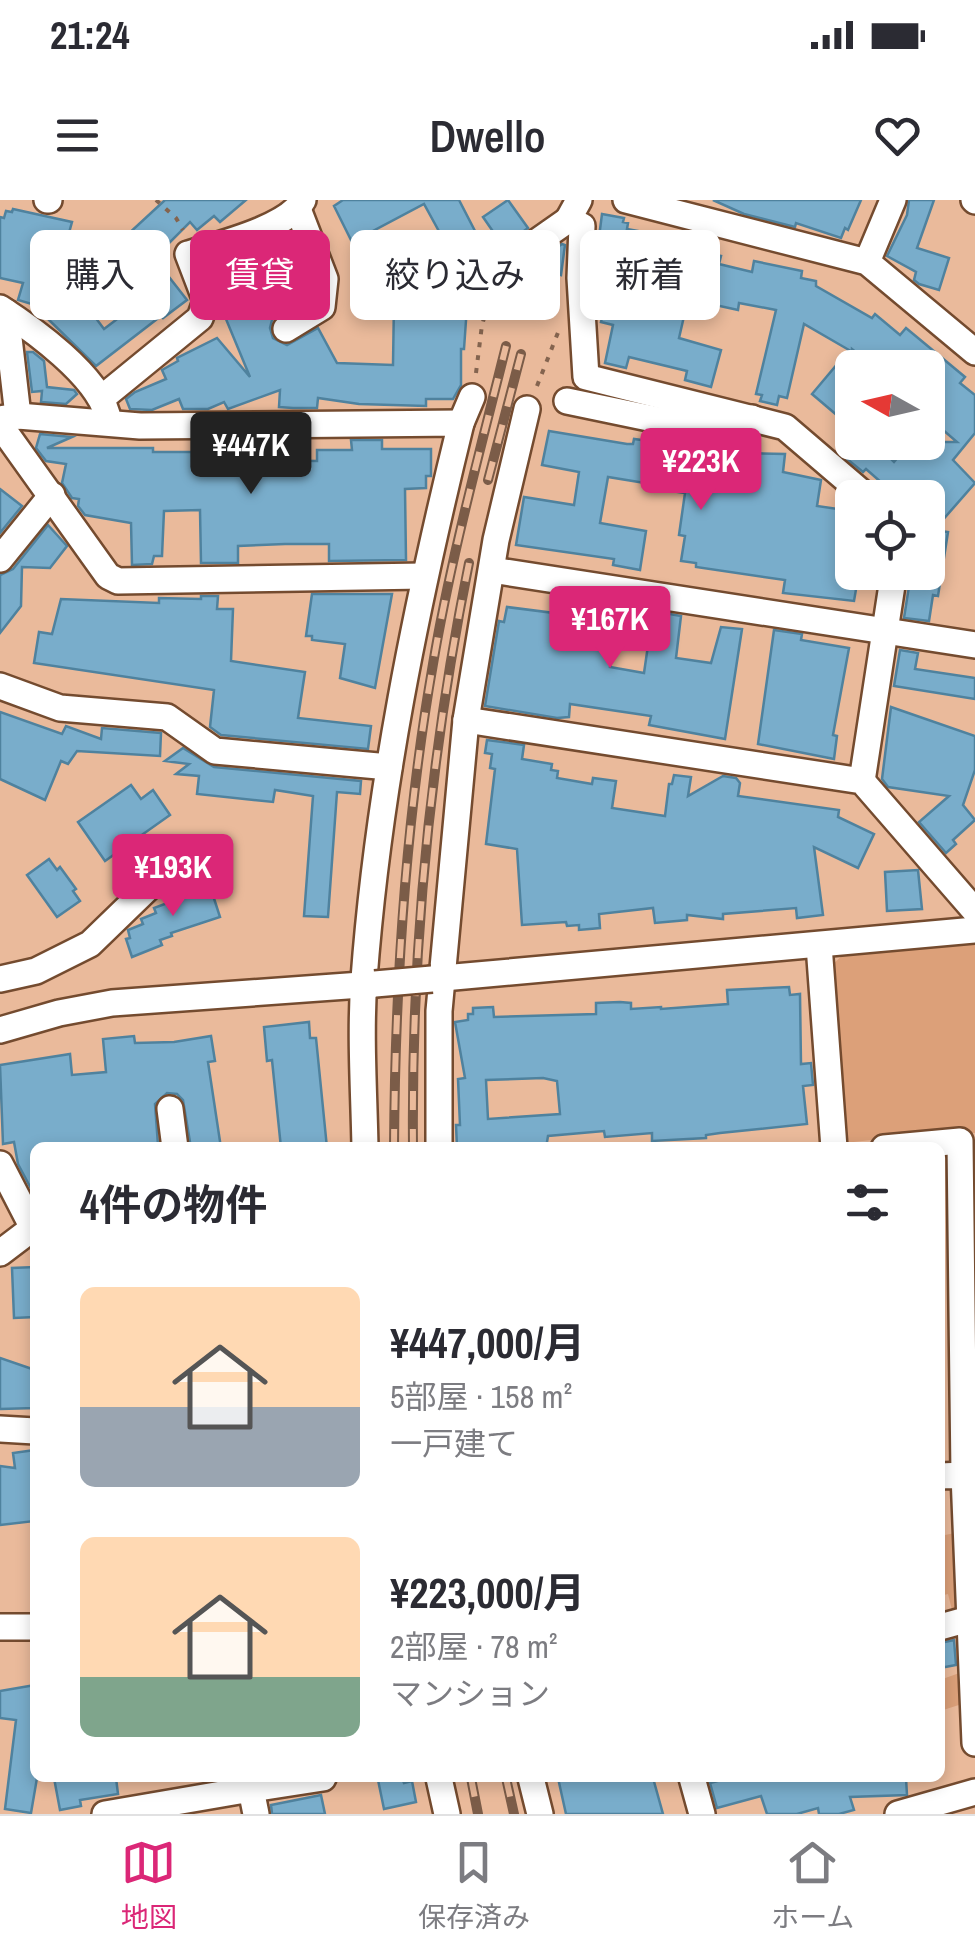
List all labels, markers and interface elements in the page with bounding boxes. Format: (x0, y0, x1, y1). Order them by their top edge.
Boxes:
text: 21:24 (50, 10, 130, 61)
text: Dwello (429, 105, 546, 166)
icon: menu (50, 108, 105, 163)
icon: heart (870, 108, 925, 163)
chip: 購入 (30, 230, 170, 320)
chip: 賃貸 (190, 230, 330, 320)
chip: 絞り込み (350, 230, 560, 320)
chip: 新着 (580, 230, 720, 320)
north arrow (835, 350, 945, 460)
map controls (835, 350, 945, 590)
pin: ¥447K (181, 412, 321, 497)
text: ¥447K (212, 423, 290, 466)
pin: ¥223K (631, 428, 771, 513)
text: ¥223K (662, 439, 740, 482)
button: locate (835, 480, 945, 590)
pin: ¥167K (540, 586, 680, 671)
text: ¥167K (571, 597, 649, 640)
pin: ¥193K (103, 834, 243, 919)
text: ¥193K (134, 845, 212, 888)
icon: filters (840, 1175, 895, 1230)
text: 4件の物件 (80, 1177, 267, 1233)
text: ¥447,000/月 (390, 1315, 585, 1371)
icon: home (160, 1327, 280, 1447)
text: 5部屋 · 158 m² (390, 1375, 572, 1418)
text: 一戸建て (390, 1422, 518, 1465)
text: ¥223,000/月 (390, 1565, 585, 1621)
icon: home (160, 1577, 280, 1697)
text: 2部屋 · 78 m² (390, 1625, 558, 1668)
text: マンション (390, 1672, 550, 1715)
tab: 地図 (121, 1835, 177, 1936)
tab: 保存済み (418, 1835, 530, 1936)
tab: ホーム (771, 1835, 854, 1936)

